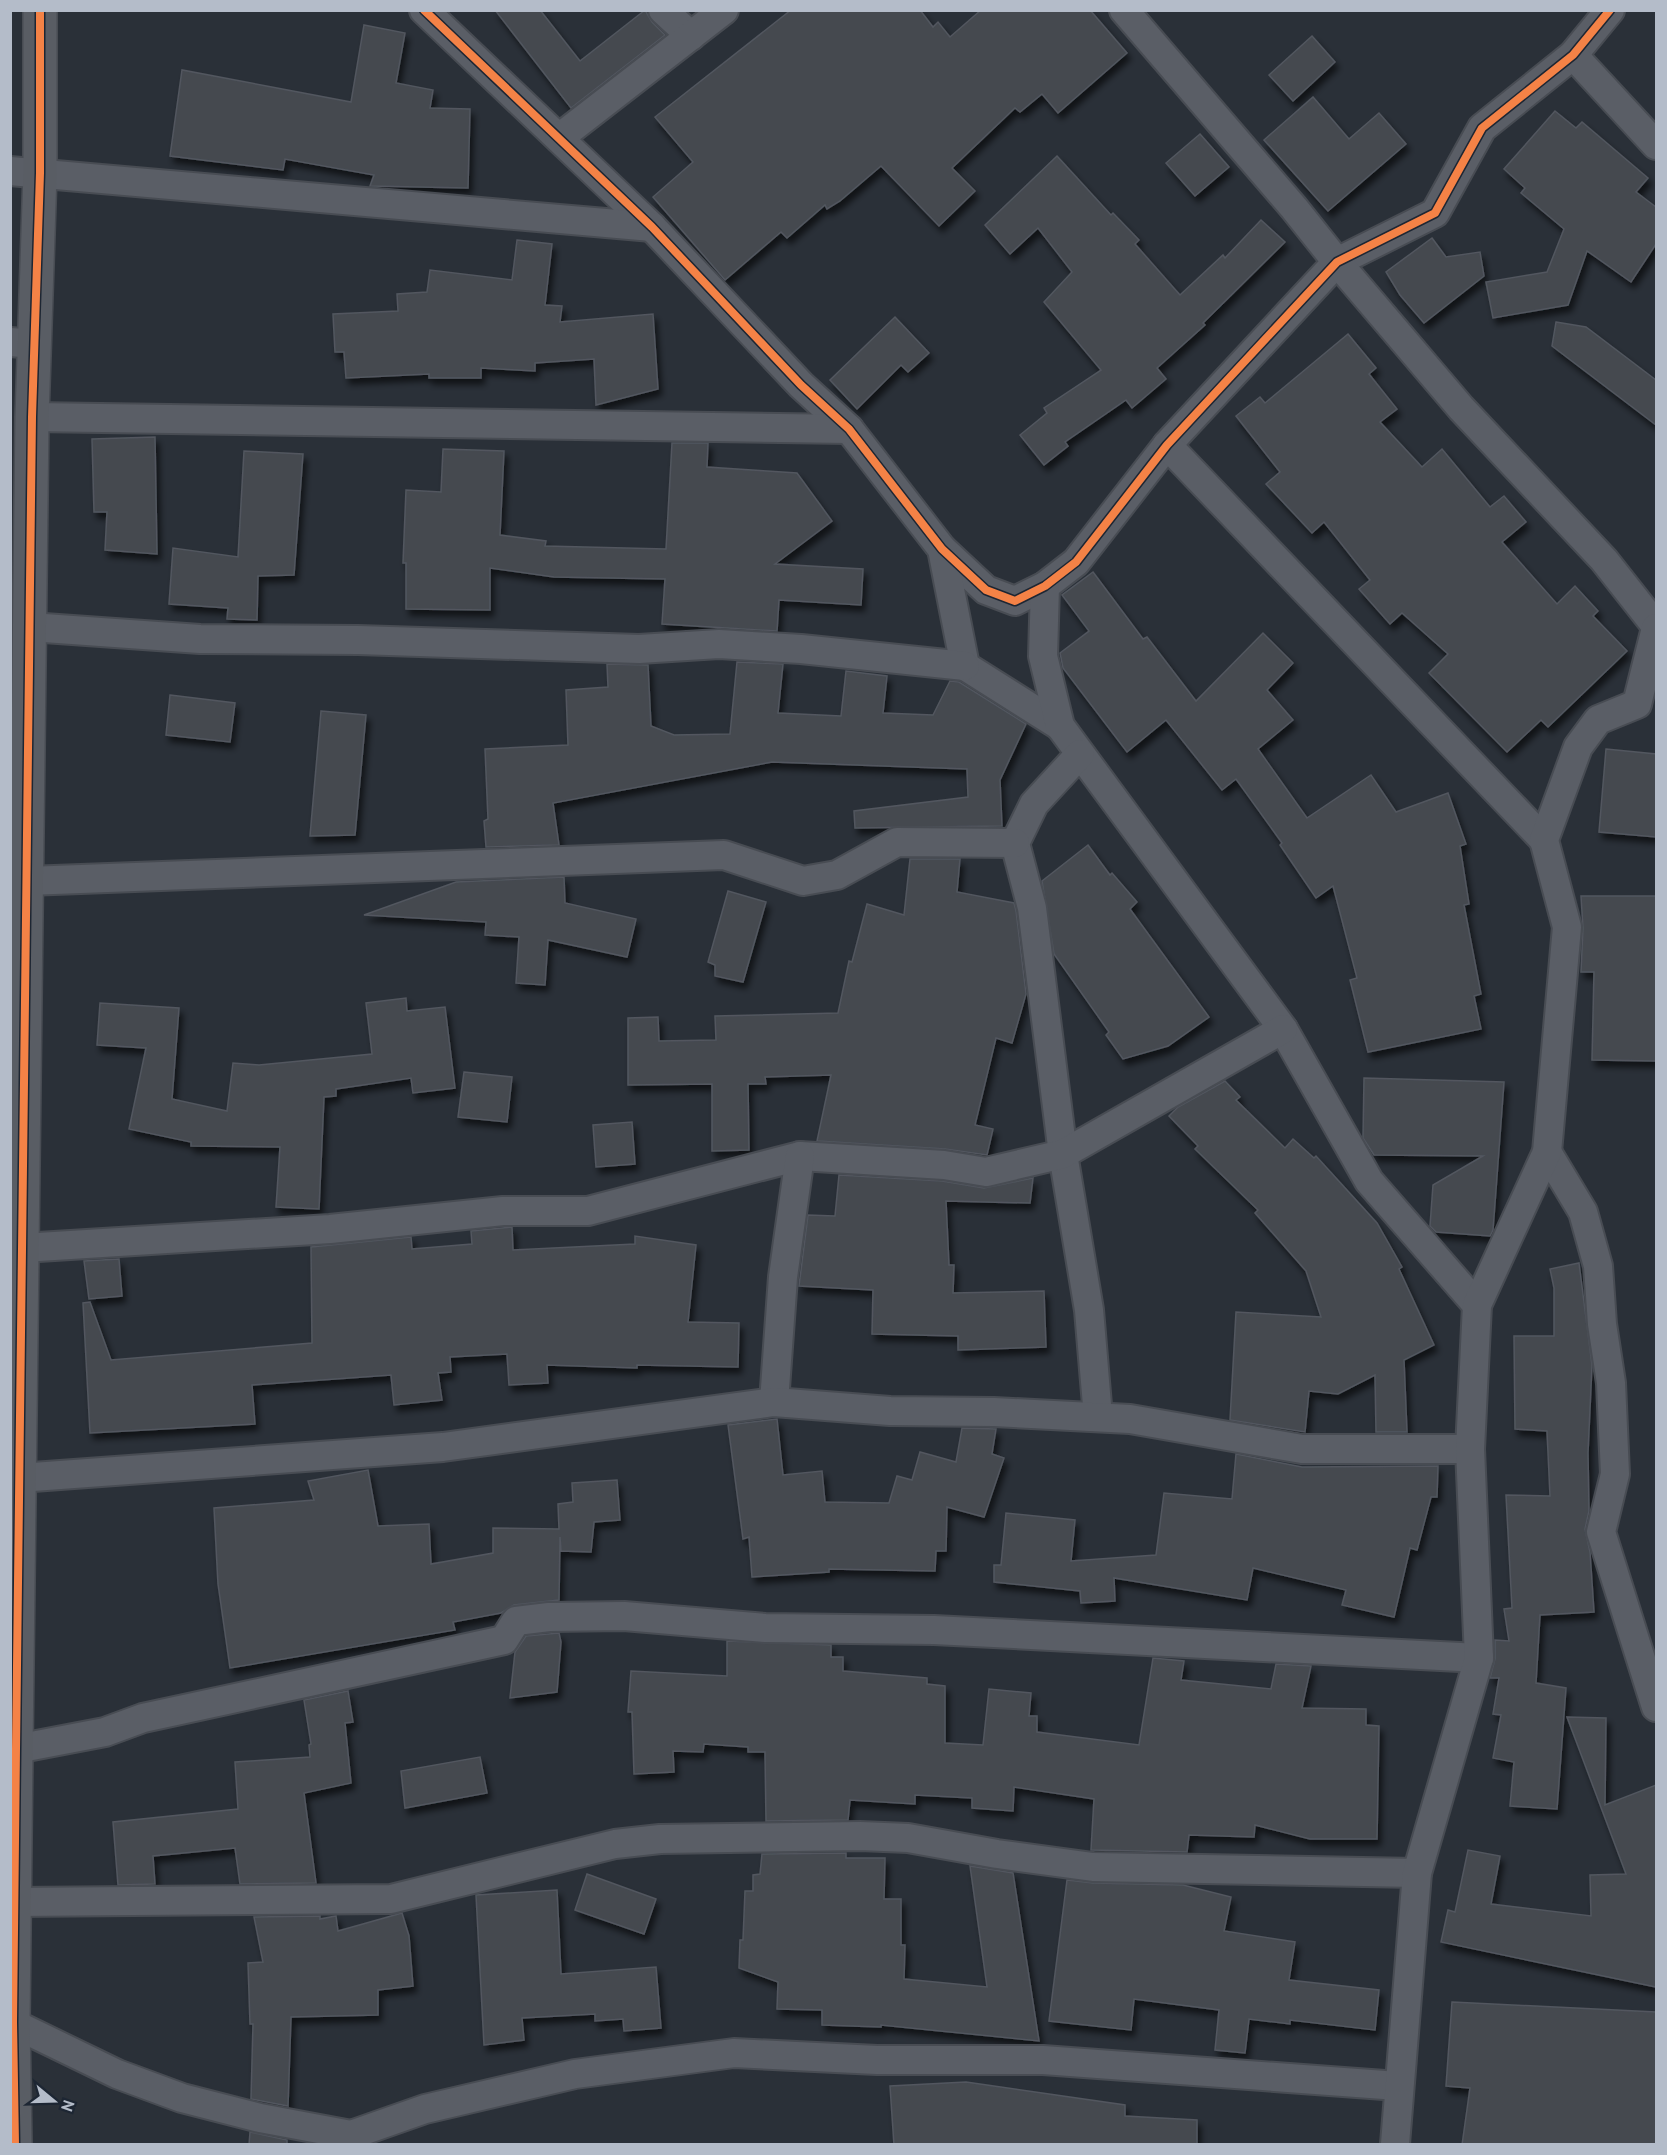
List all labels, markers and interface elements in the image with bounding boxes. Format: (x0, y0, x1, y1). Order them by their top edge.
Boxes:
north arrow (24, 2071, 84, 2131)
text: N (57, 2098, 79, 2114)

